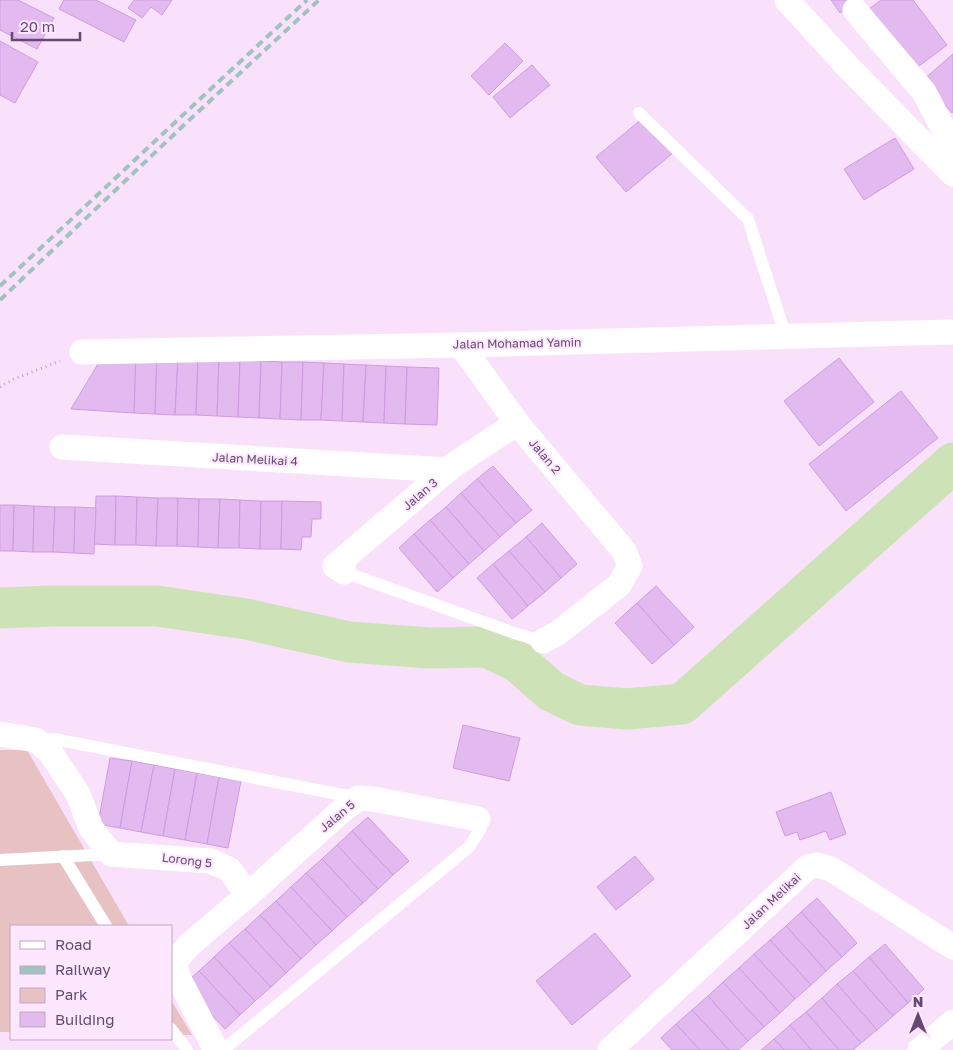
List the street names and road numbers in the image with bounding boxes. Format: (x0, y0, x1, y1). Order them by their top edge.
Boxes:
street label: Jalan Mohamad Yamin (453, 334, 581, 352)
street label: Jalan 2 (526, 435, 564, 477)
street label: Jalan Melikai 4 (212, 449, 298, 469)
street label: Jalan 3 (399, 475, 441, 513)
street label: Jalan 5 (316, 797, 358, 835)
street label: Lorong 5 (161, 849, 213, 871)
street label: Jalan Melikai (738, 870, 804, 932)

